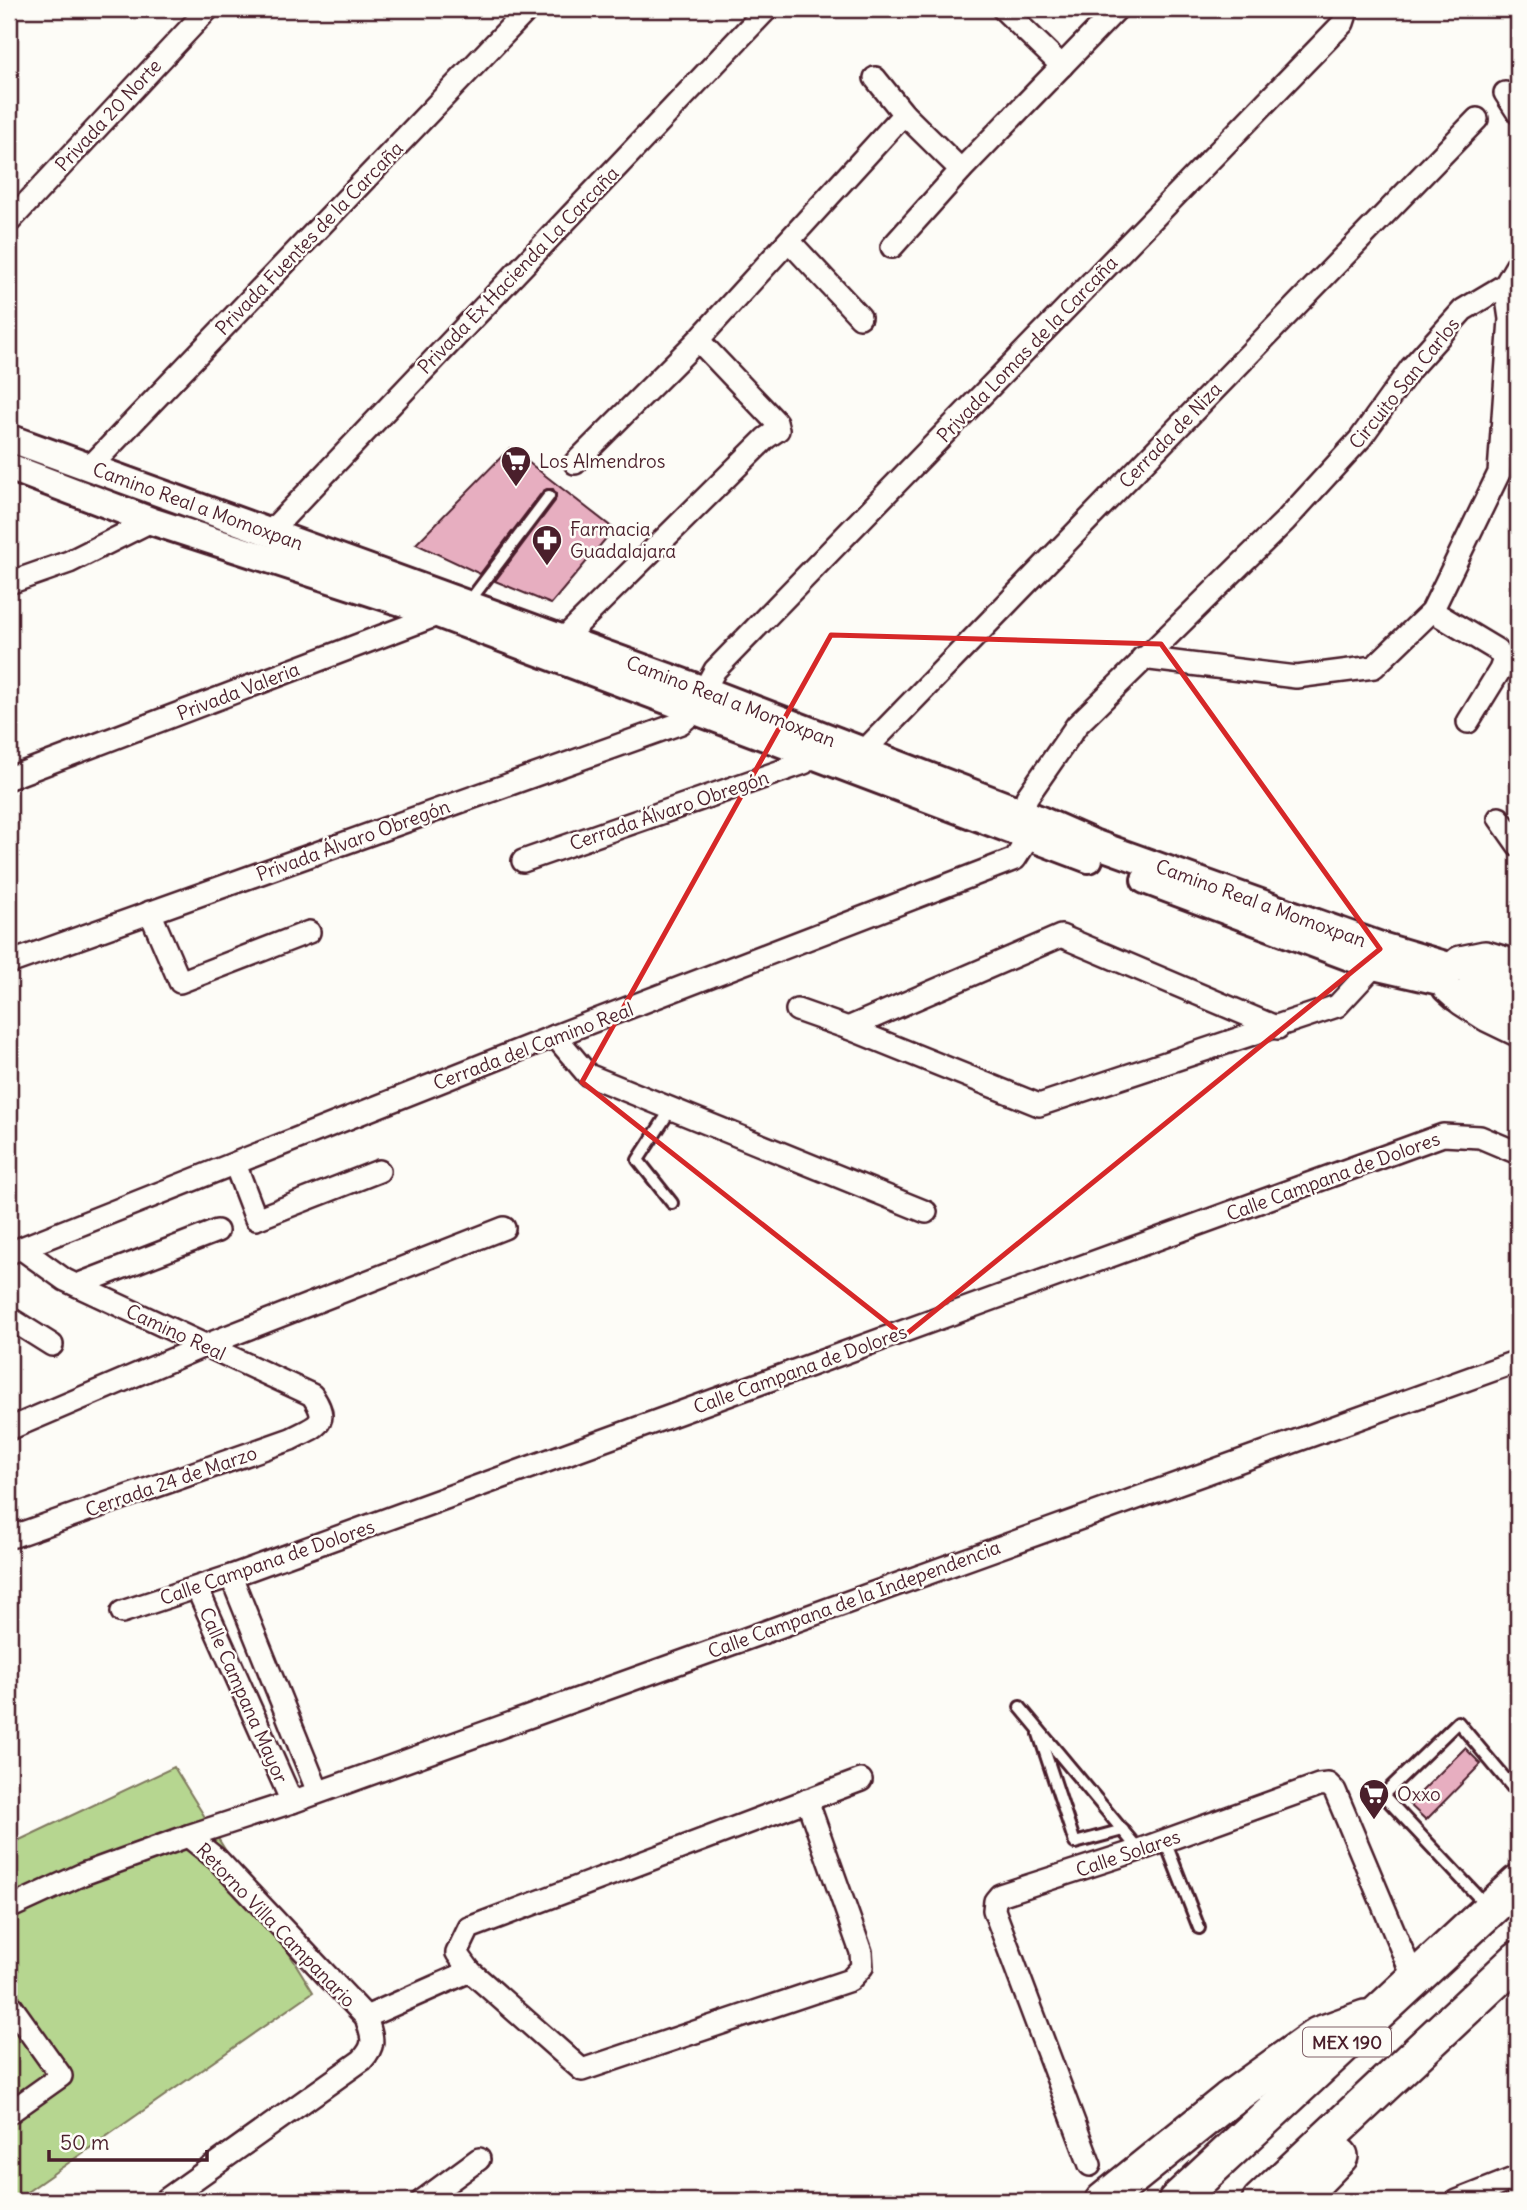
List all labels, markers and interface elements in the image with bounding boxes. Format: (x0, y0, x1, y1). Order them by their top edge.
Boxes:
street label: Privada 20 Norte (50, 54, 166, 176)
street label: Privada Fuentes de la Carcaña (210, 136, 408, 340)
street label: Privada Ex Hacienda La Carcaña (412, 161, 624, 379)
street label: Privada Lomas de la Carcaña (932, 251, 1122, 447)
street label: Circuito San Carlos (1344, 312, 1464, 454)
street label: Cerrada de Niza (1114, 377, 1227, 493)
supermarket icon: Los Almendros (499, 444, 533, 488)
place label: Los Almendros (539, 449, 665, 473)
street label: Camino Real a Momoxpan (89, 457, 307, 555)
place label: Farmacia Guadalajara (570, 517, 676, 563)
pharmacy icon: Farmacia Guadalajara (530, 523, 564, 567)
street label: Camino Real a Momoxpan (623, 650, 839, 752)
street label: Privada Valeria (173, 657, 303, 725)
street label: Cerrada Álvaro Obregón (566, 765, 772, 855)
street label: Privada Álvaro Obregón (253, 794, 453, 886)
street label: Camino Real a Momoxpan (1152, 854, 1370, 952)
street label: Cerrada del Camino Real (430, 997, 636, 1095)
street label: Calle Campana de Dolores (1223, 1126, 1443, 1226)
street label: Camino Real (122, 1298, 230, 1366)
street label: Calle Campana de Dolores (690, 1319, 910, 1419)
street label: Cerrada 24 de Marzo (82, 1440, 260, 1522)
street label: Calle Campana de Dolores (157, 1514, 377, 1610)
street label: Calle Campana de la Independencia (704, 1535, 1004, 1663)
street label: Calle Campana Mayor (194, 1603, 294, 1787)
supermarket icon: Oxxo (1357, 1777, 1391, 1821)
place label: Oxxo (1397, 1782, 1441, 1806)
street label: Calle Solares (1073, 1824, 1183, 1882)
street label: Retorno Villa Campanario (191, 1838, 361, 2012)
road number: MEX 190 (1303, 2028, 1391, 2056)
scale bar (49, 2119, 206, 2163)
text: 50 m (60, 2129, 109, 2156)

